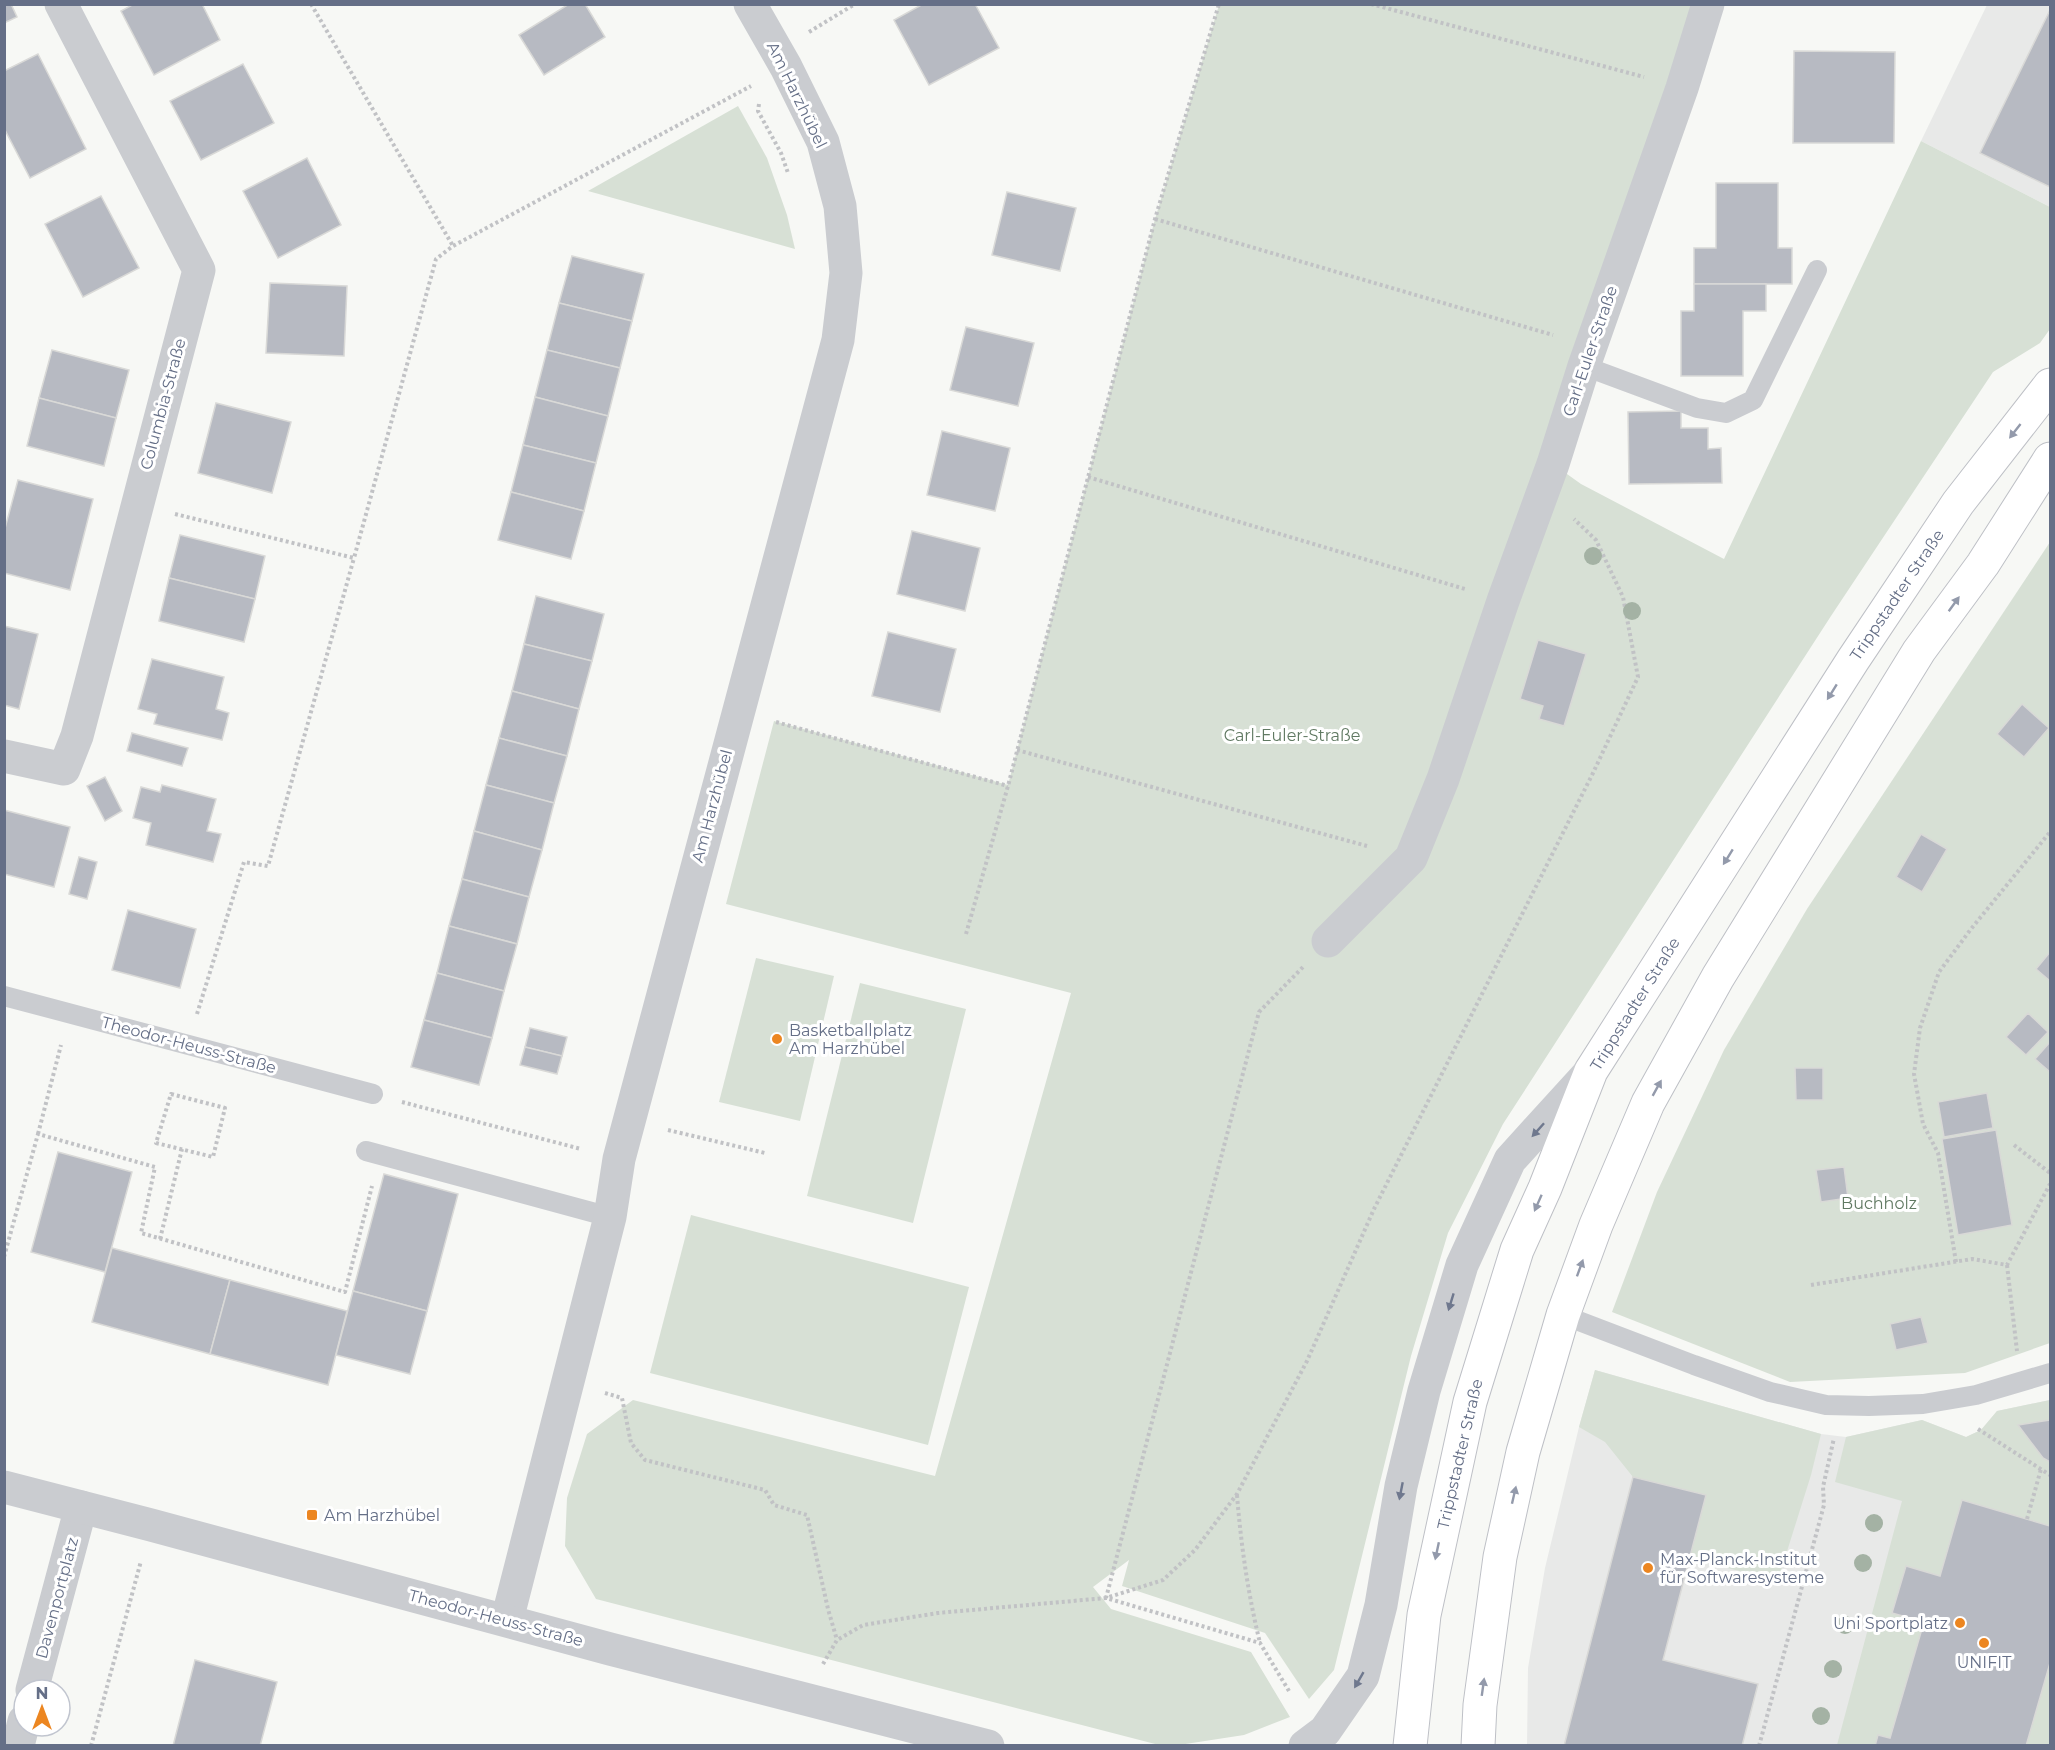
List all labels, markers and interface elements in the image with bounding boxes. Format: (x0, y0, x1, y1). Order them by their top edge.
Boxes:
street label: Am Harzhübel (763, 39, 831, 151)
street label: Carl-Euler-Straße (1559, 283, 1621, 419)
street label: Columbia-Straße (136, 336, 190, 472)
one-way arrow (2009, 424, 2021, 439)
street label: Trippstadter Straße (1846, 526, 1948, 664)
one-way arrow (1947, 597, 1959, 612)
one-way arrow (1827, 684, 1838, 700)
park label: Carl-Euler-Straße (1224, 726, 1360, 745)
street label: Am Harzhübel (688, 747, 736, 865)
one-way arrow (1723, 848, 1734, 865)
street label: Trippstadter Straße (1586, 934, 1684, 1074)
street label: Theodor-Heuss-Straße (100, 1013, 278, 1077)
place label: Basketballplatz Am Harzhübel (789, 1021, 912, 1058)
marker: Basketballplatz Am Harzhübel (770, 1032, 784, 1046)
one-way arrow (1651, 1080, 1662, 1096)
one-way arrow (1532, 1122, 1545, 1137)
park label: Buchholz (1841, 1194, 1917, 1213)
one-way arrow (1533, 1195, 1543, 1213)
one-way arrow (1576, 1258, 1586, 1276)
one-way arrow (1446, 1293, 1455, 1311)
street label: Trippstadter Straße (1433, 1377, 1487, 1531)
one-way arrow (1396, 1481, 1405, 1500)
one-way arrow (1510, 1485, 1519, 1504)
place label: Am Harzhübel (324, 1506, 440, 1525)
marker: Am Harzhübel (305, 1508, 319, 1522)
street label: Davenportplatz (32, 1535, 82, 1661)
one-way arrow (1432, 1542, 1441, 1561)
place label: Max-Planck-Institut für Softwaresysteme (1660, 1550, 1824, 1587)
marker: Max-Planck-Institut für Softwaresysteme (1641, 1561, 1655, 1575)
street label: Theodor-Heuss-Straße (407, 1586, 585, 1650)
place label: Uni Sportplatz (1833, 1614, 1948, 1633)
marker: Uni Sportplatz (1953, 1616, 1967, 1630)
marker: UNIFIT (1977, 1636, 1991, 1650)
place label: UNIFIT (1957, 1653, 2012, 1672)
one-way arrow (1354, 1672, 1364, 1689)
north arrow (12, 1678, 72, 1738)
one-way arrow (1478, 1678, 1487, 1697)
text: N (36, 1684, 48, 1703)

